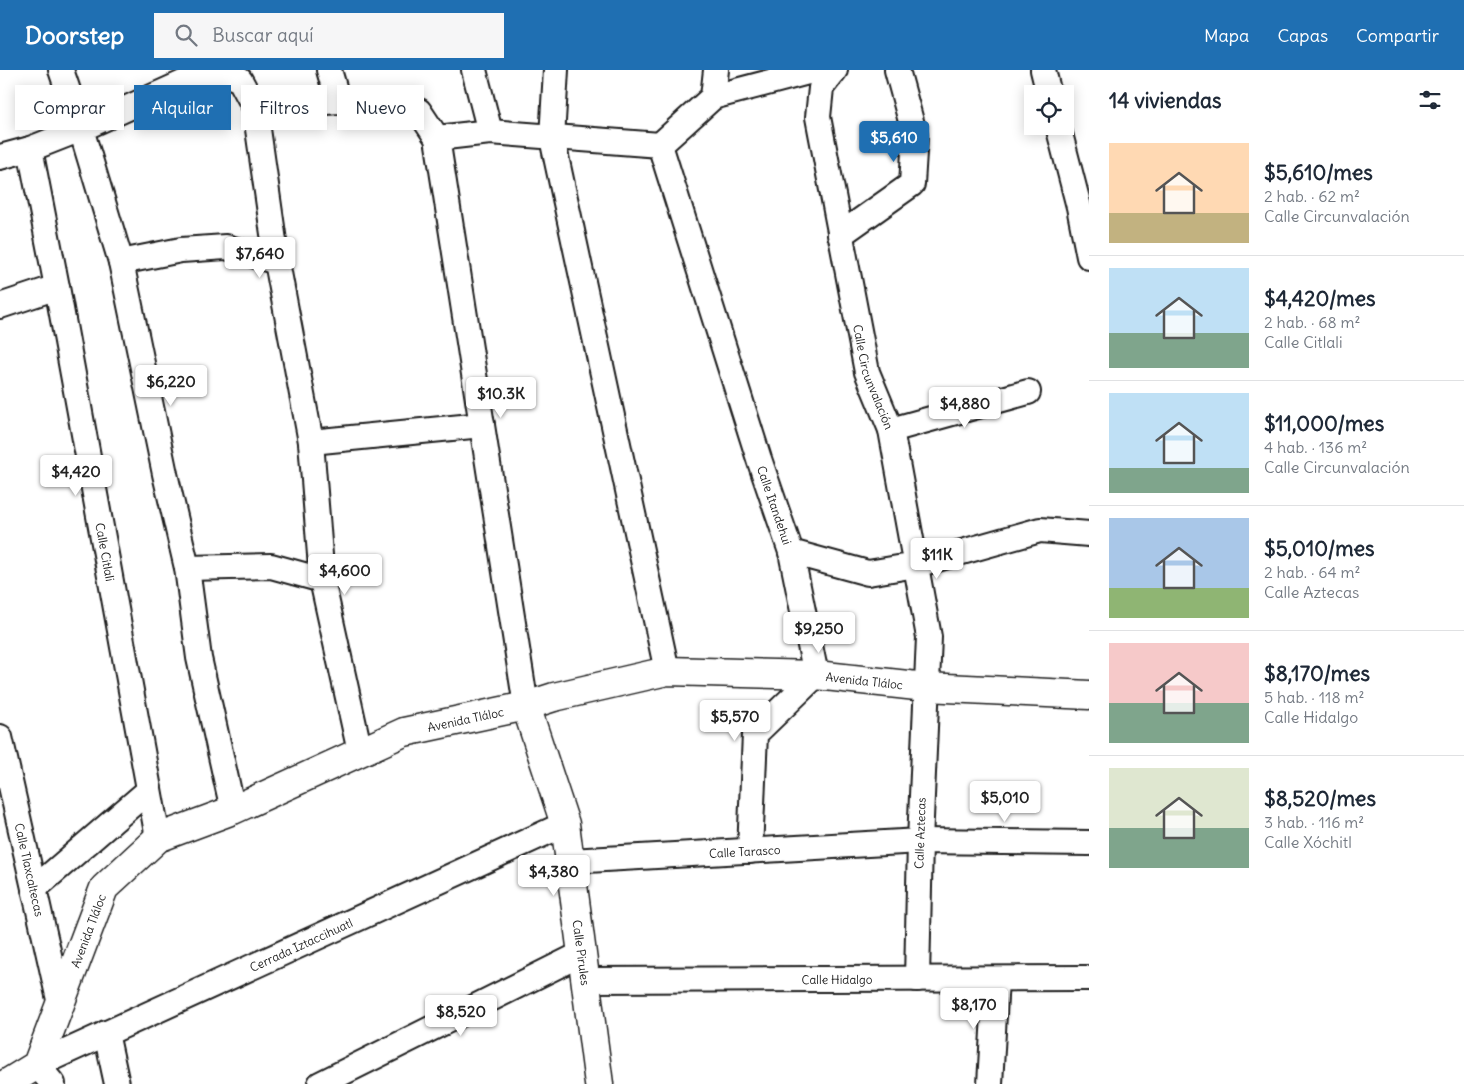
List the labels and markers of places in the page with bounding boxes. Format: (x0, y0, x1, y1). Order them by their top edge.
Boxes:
pin: $5,610 (853, 121, 935, 163)
pin: $7,640 (219, 236, 301, 279)
pin: $6,220 (130, 364, 212, 407)
pin: $10.3K (460, 376, 542, 419)
pin: $4,880 (924, 386, 1006, 429)
pin: $4,420 (35, 454, 117, 497)
pin: $11K (907, 538, 967, 580)
pin: $4,600 (304, 554, 386, 596)
pin: $9,250 (778, 612, 860, 654)
pin: $5,570 (694, 700, 776, 742)
pin: $5,010 (964, 780, 1046, 823)
pin: $4,380 (513, 854, 595, 897)
pin: $8,170 (933, 988, 1015, 1030)
pin: $8,520 (420, 994, 502, 1037)

